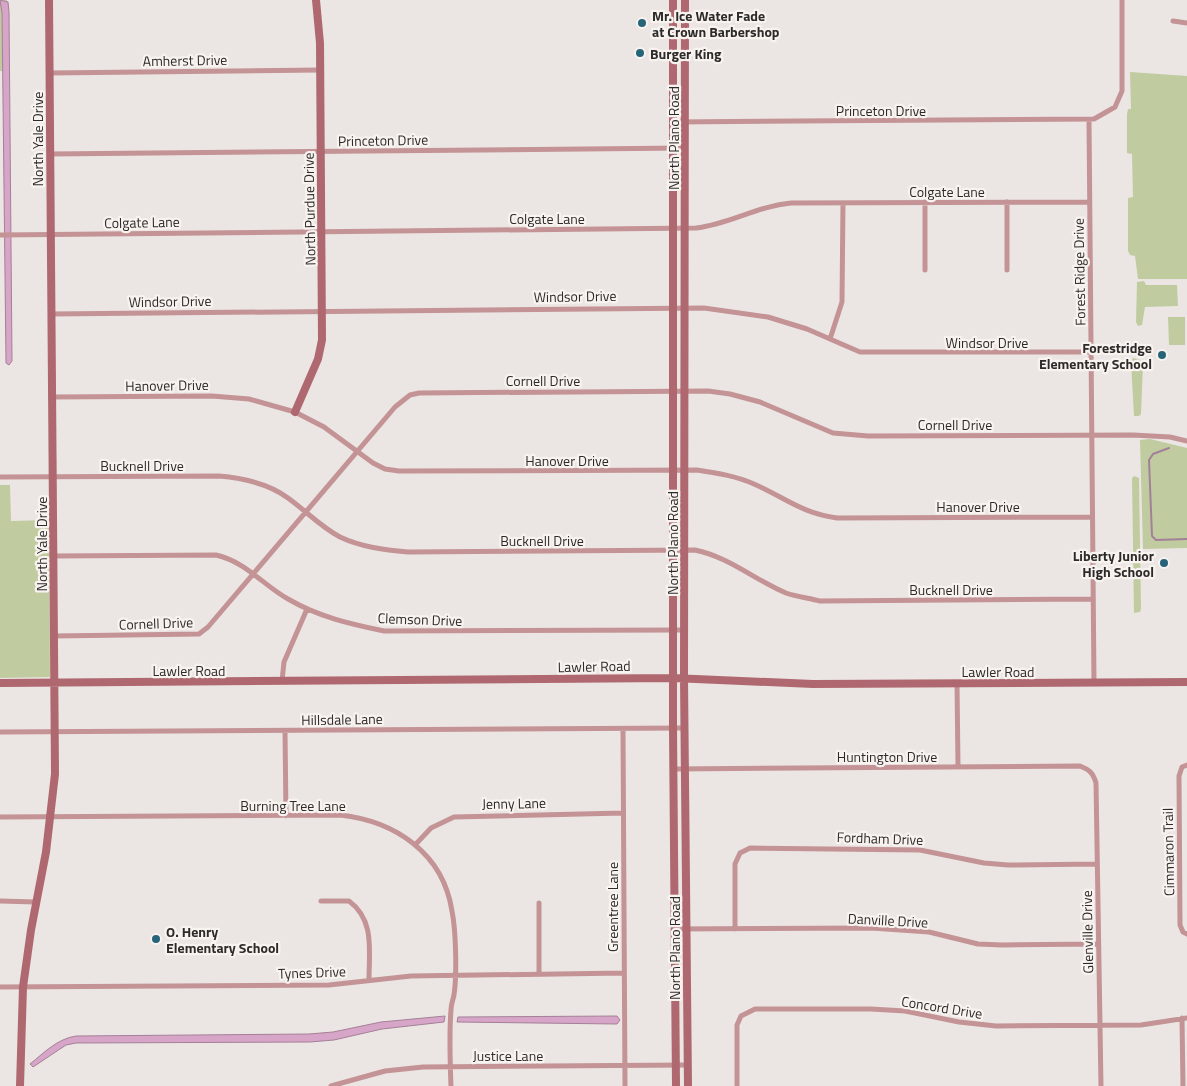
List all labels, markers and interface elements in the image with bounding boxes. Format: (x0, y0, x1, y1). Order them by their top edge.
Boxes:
place label: Mr. Ice Water Fade at Crown Barbershop (652, 5, 780, 42)
marker: Mr. Ice Water Fade at Crown Barbershop (636, 17, 648, 29)
place label: Burger King (650, 43, 722, 64)
marker: Burger King (634, 47, 646, 59)
street label: Amherst Drive (143, 49, 227, 71)
street label: North Plano Road (663, 86, 684, 190)
street label: North Yale Drive (27, 92, 48, 186)
street label: Princeton Drive (836, 100, 926, 121)
street label: Princeton Drive (338, 129, 428, 151)
street label: North Purdue Drive (298, 152, 320, 266)
street label: Colgate Lane (909, 181, 985, 202)
street label: Colgate Lane (509, 208, 585, 229)
street label: Colgate Lane (104, 211, 180, 233)
street label: Forest Ridge Drive (1068, 218, 1090, 326)
street label: Windsor Drive (533, 285, 617, 307)
street label: Windsor Drive (128, 290, 212, 312)
street label: Windsor Drive (946, 332, 1028, 353)
place label: Forestridge Elementary School (1039, 337, 1152, 374)
marker: Forestridge Elementary School (1156, 349, 1168, 361)
street label: Cornell Drive (506, 370, 580, 391)
street label: Hanover Drive (125, 374, 209, 396)
street label: Cornell Drive (918, 414, 992, 435)
street label: Hanover Drive (525, 450, 609, 471)
street label: Bucknell Drive (100, 455, 184, 476)
street label: North Plano Road (662, 491, 683, 595)
street label: Hanover Drive (936, 496, 1020, 517)
street label: North Yale Drive (31, 497, 52, 591)
street label: Bucknell Drive (500, 530, 584, 551)
place label: Liberty Junior High School (1073, 545, 1154, 582)
marker: Liberty Junior High School (1158, 557, 1170, 569)
street label: Bucknell Drive (909, 579, 993, 600)
street label: Clemson Drive (377, 607, 463, 631)
street label: Cornell Drive (118, 611, 194, 635)
street label: Lawler Road (557, 655, 631, 677)
street label: Lawler Road (153, 660, 225, 681)
street label: Lawler Road (962, 661, 1034, 682)
street label: Hillsdale Lane (301, 708, 383, 730)
street label: Huntington Drive (837, 746, 937, 767)
street label: Jenny Lane (482, 792, 546, 814)
street label: Burning Tree Lane (240, 795, 346, 816)
street label: Cimmaron Trail (1157, 808, 1179, 896)
street label: Fordham Drive (836, 826, 924, 850)
street label: Greentree Lane (602, 862, 623, 952)
street label: Glenville Drive (1076, 890, 1098, 974)
street label: North Plano Road (664, 896, 685, 1000)
street label: Danville Drive (847, 907, 929, 933)
place label: O. Henry Elementary School (166, 921, 279, 958)
marker: O. Henry Elementary School (150, 933, 162, 945)
street label: Tynes Drive (278, 960, 346, 984)
street label: Concord Drive (900, 990, 984, 1024)
street label: Justice Lane (473, 1045, 543, 1066)

